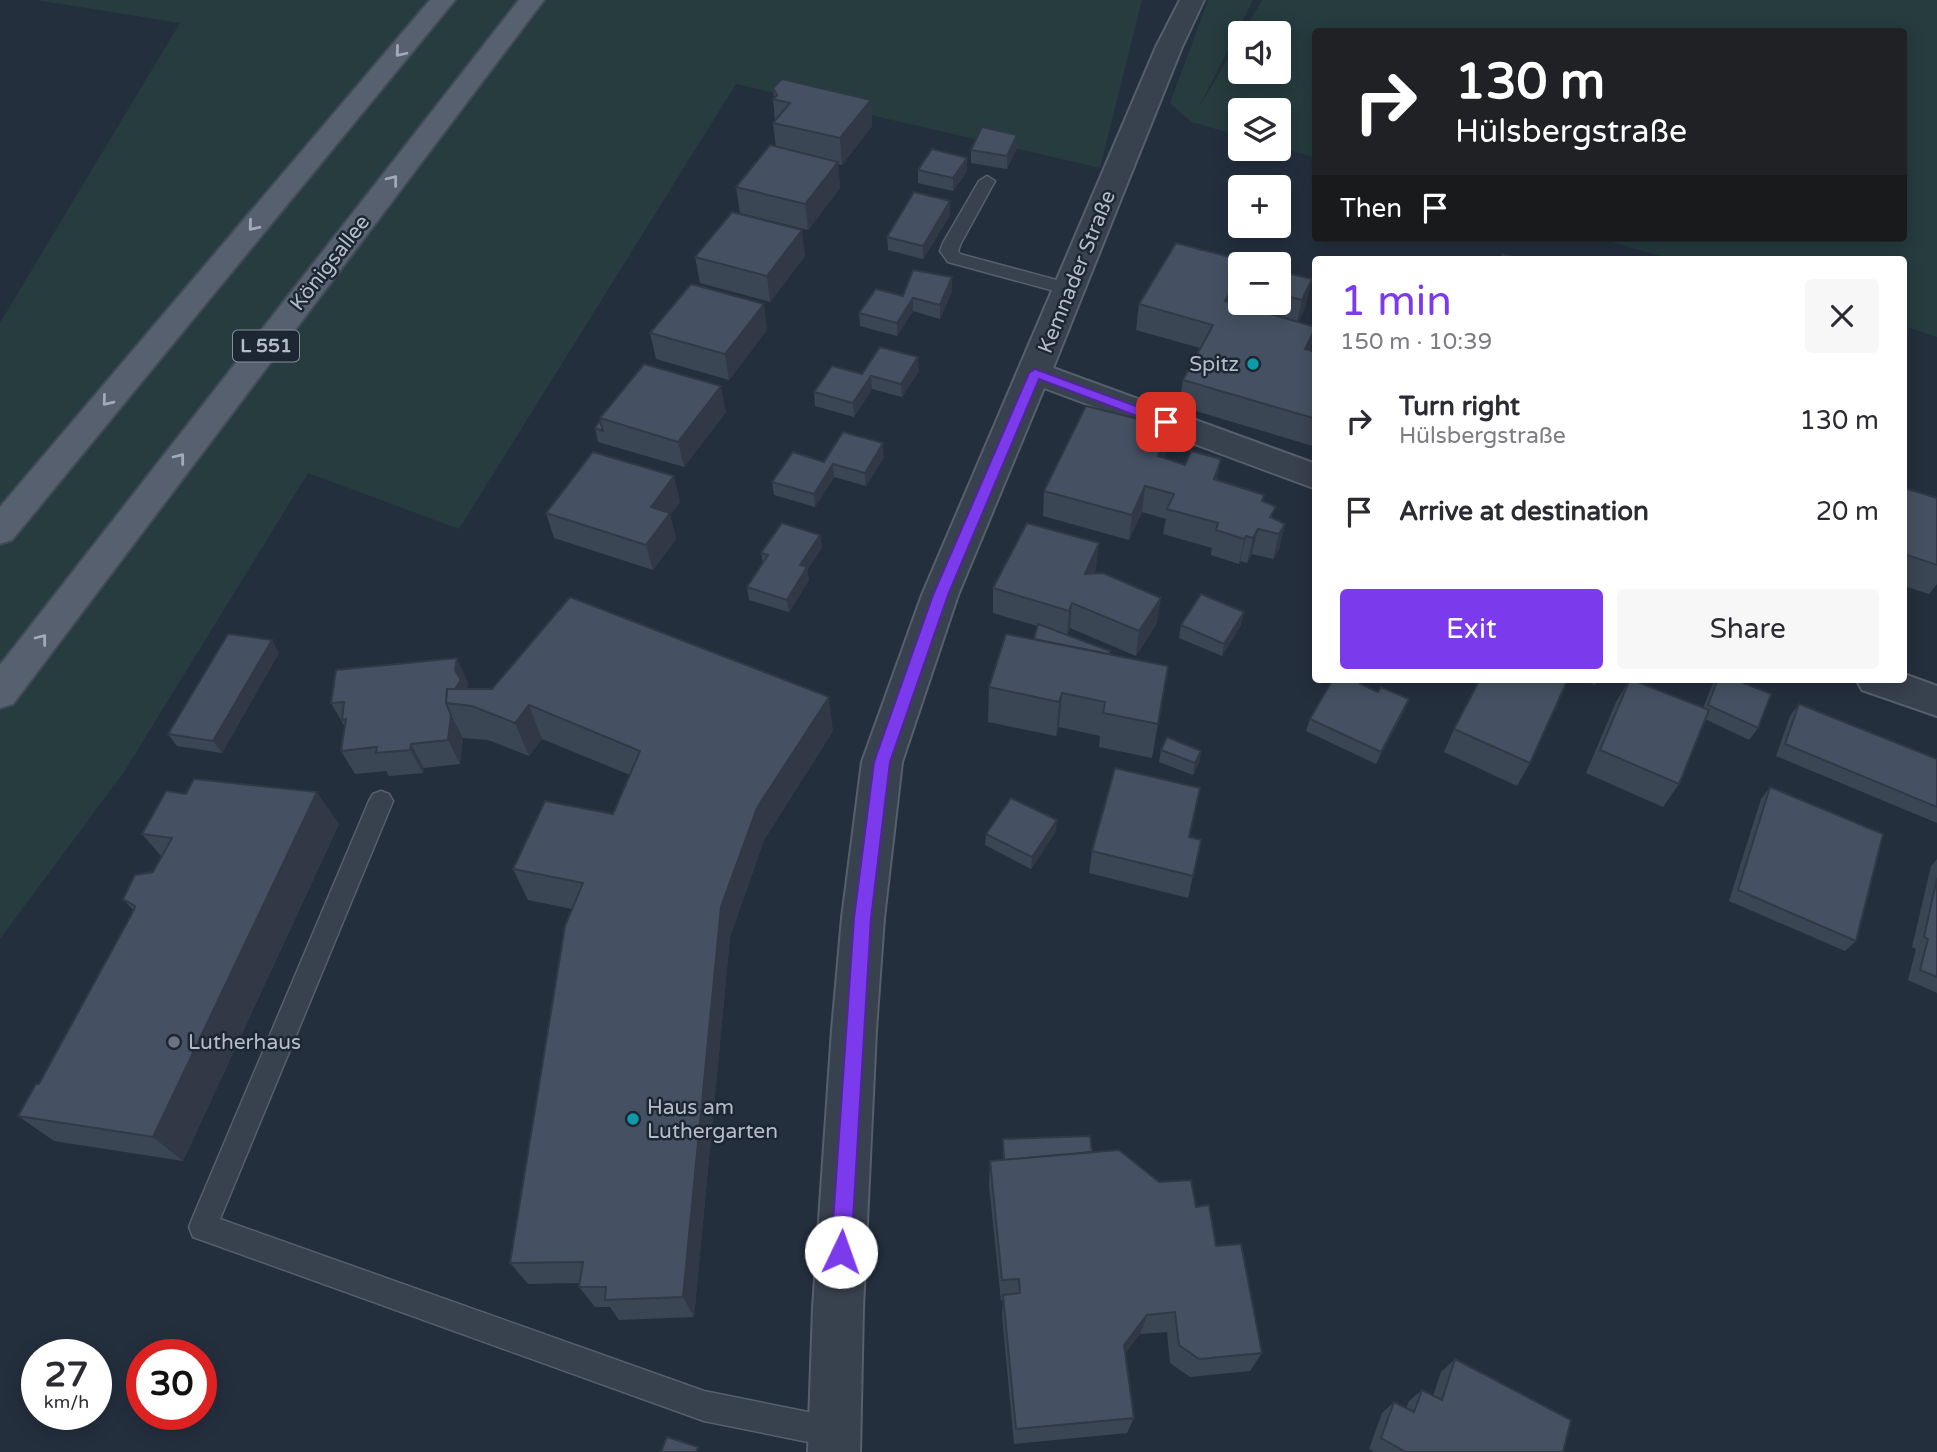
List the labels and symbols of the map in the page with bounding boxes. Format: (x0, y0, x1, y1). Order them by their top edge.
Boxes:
one-way arrow (395, 45, 408, 57)
one-way arrow (385, 176, 398, 188)
street label: Kemnader Straße (1033, 187, 1121, 357)
street label: Königsallee (285, 210, 375, 316)
one-way arrow (249, 218, 261, 231)
road number: L 551 (233, 330, 299, 362)
place label: Spitz (1189, 352, 1239, 377)
marker: Spitz (1245, 356, 1261, 372)
one-way arrow (103, 392, 115, 405)
pin (1136, 392, 1196, 452)
one-way arrow (172, 453, 185, 466)
one-way arrow (33, 634, 46, 646)
place label: Lutherhaus (188, 1030, 301, 1055)
marker: Lutherhaus (166, 1034, 182, 1050)
place label: Haus am Luthergarten (647, 1095, 778, 1144)
marker: Haus am Luthergarten (625, 1111, 641, 1127)
position arrow (804, 1215, 878, 1289)
speed limit sign: 30 (126, 1339, 217, 1430)

